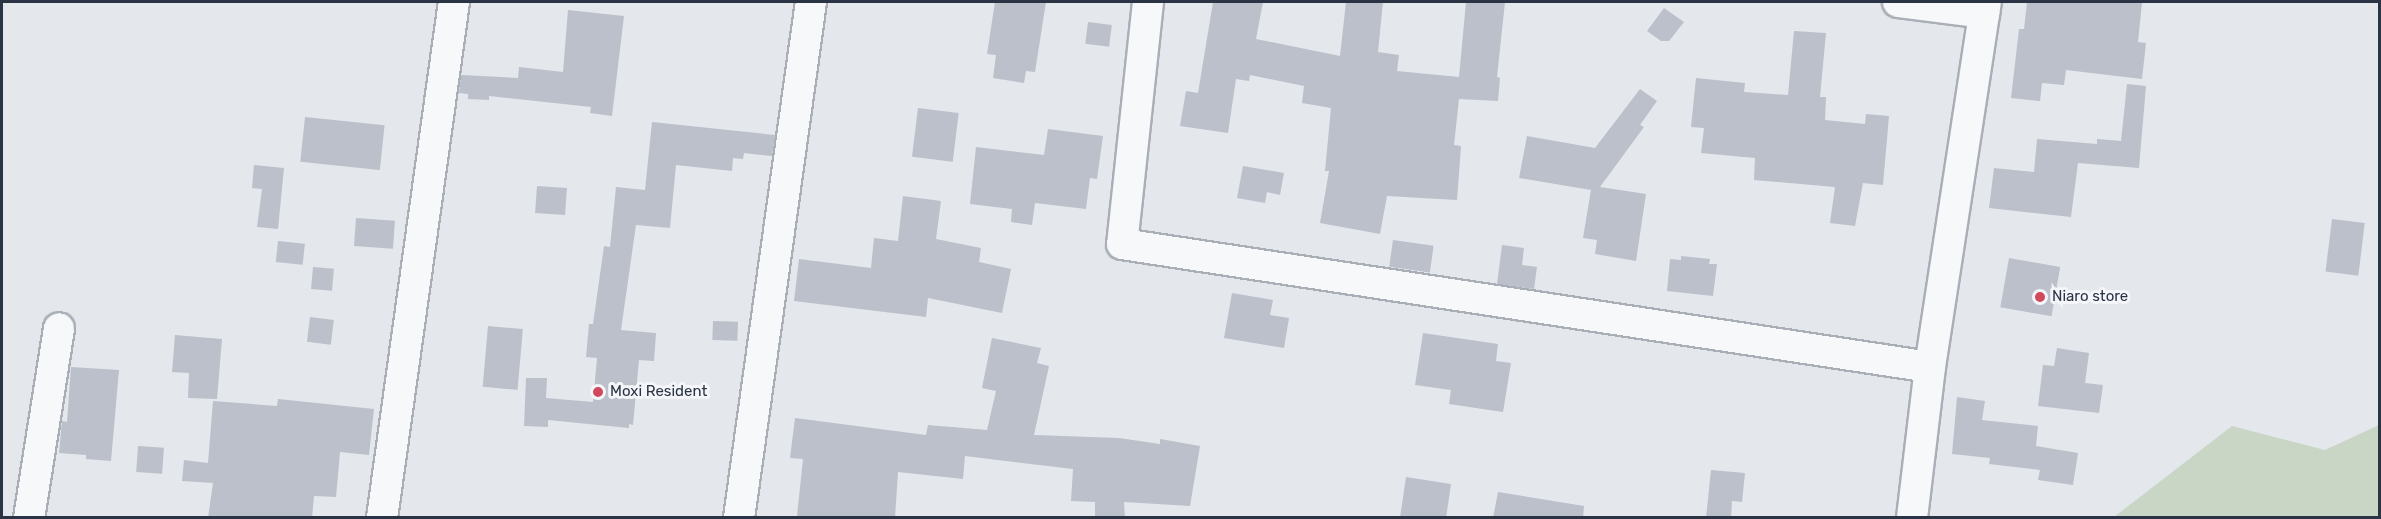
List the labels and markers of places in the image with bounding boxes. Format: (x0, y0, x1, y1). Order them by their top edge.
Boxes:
place label: Niaro store (2052, 288, 2128, 306)
marker: Niaro store (2033, 290, 2047, 304)
place label: Moxi Resident (610, 383, 707, 401)
marker: Moxi Resident (591, 385, 605, 399)

